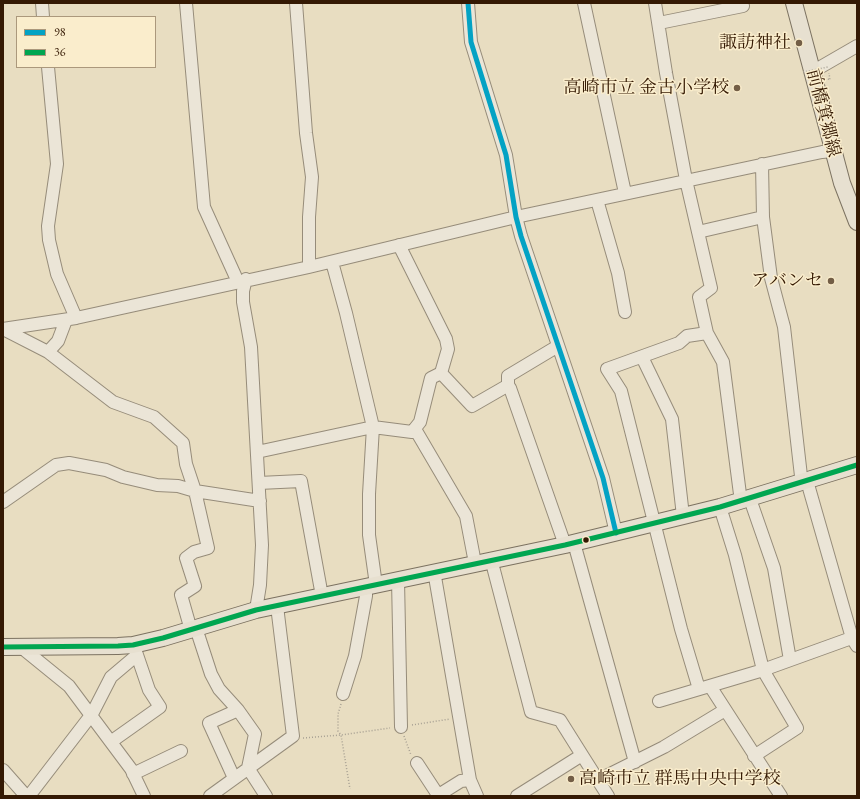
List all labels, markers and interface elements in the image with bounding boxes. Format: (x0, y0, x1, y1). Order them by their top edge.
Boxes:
legend (16, 16, 156, 68)
text: 98 (54, 24, 66, 40)
place label: 諏訪神社 (719, 32, 791, 54)
marker: 諏訪神社 (794, 38, 804, 48)
text: 36 (54, 44, 66, 60)
street label: 前橋箕郷線 (802, 67, 844, 159)
place label: 高崎市立 金古小学校 (563, 77, 729, 99)
marker: 高崎市立 金古小学校 (732, 83, 742, 93)
place label: アバンセ (751, 270, 823, 292)
marker: アバンセ (826, 276, 836, 286)
unlabelled marker (581, 535, 591, 545)
place label: 高崎市立 群馬中央中学校 (579, 768, 781, 790)
marker: 高崎市立 群馬中央中学校 (566, 774, 576, 784)

